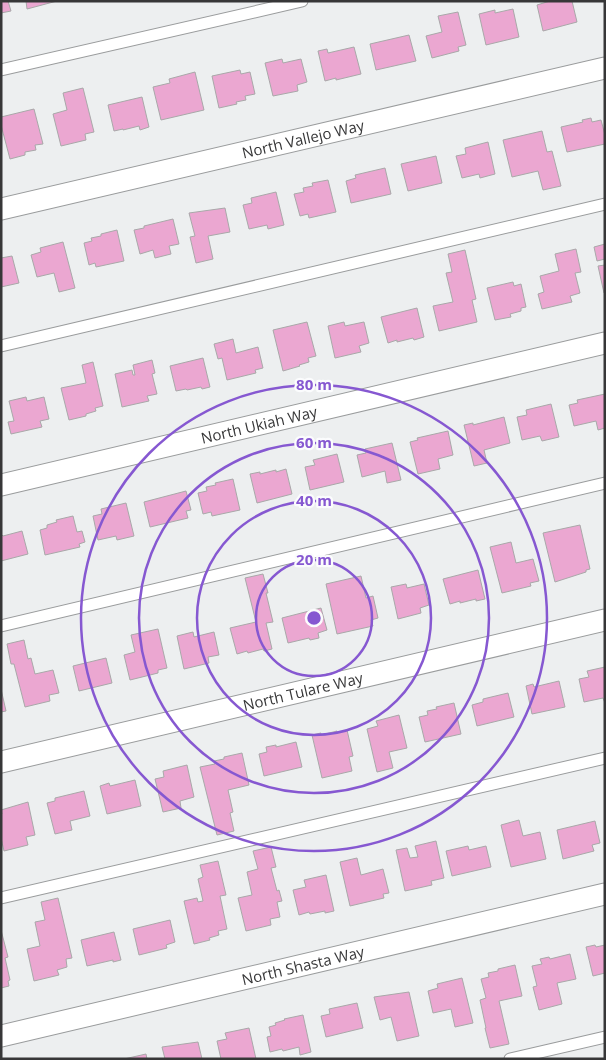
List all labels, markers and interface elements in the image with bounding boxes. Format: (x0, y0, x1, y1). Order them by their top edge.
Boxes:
street label: North Vallejo Way (240, 115, 366, 162)
text: 80 m (296, 374, 332, 394)
street label: North Ukiah Way (199, 401, 320, 448)
text: 60 m (296, 432, 332, 452)
text: 40 m (296, 490, 332, 510)
text: 20 m (296, 549, 332, 569)
centre of rings (305, 609, 323, 627)
street label: North Tulare Way (241, 667, 365, 715)
street label: North Shasta Way (240, 941, 366, 989)

